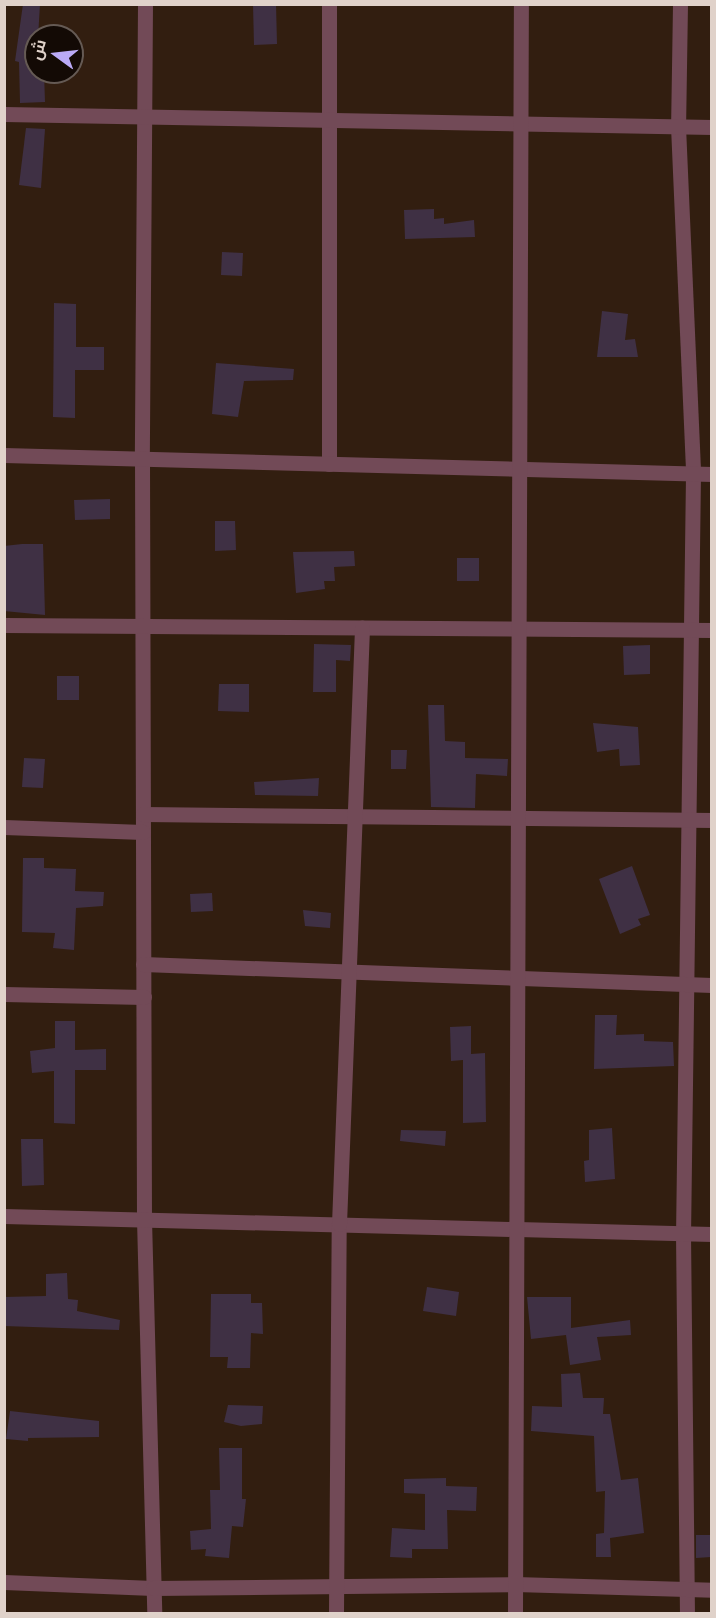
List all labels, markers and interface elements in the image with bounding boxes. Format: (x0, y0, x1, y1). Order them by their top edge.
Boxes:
north arrow (24, 24, 84, 84)
text: ش (25, 37, 52, 63)

